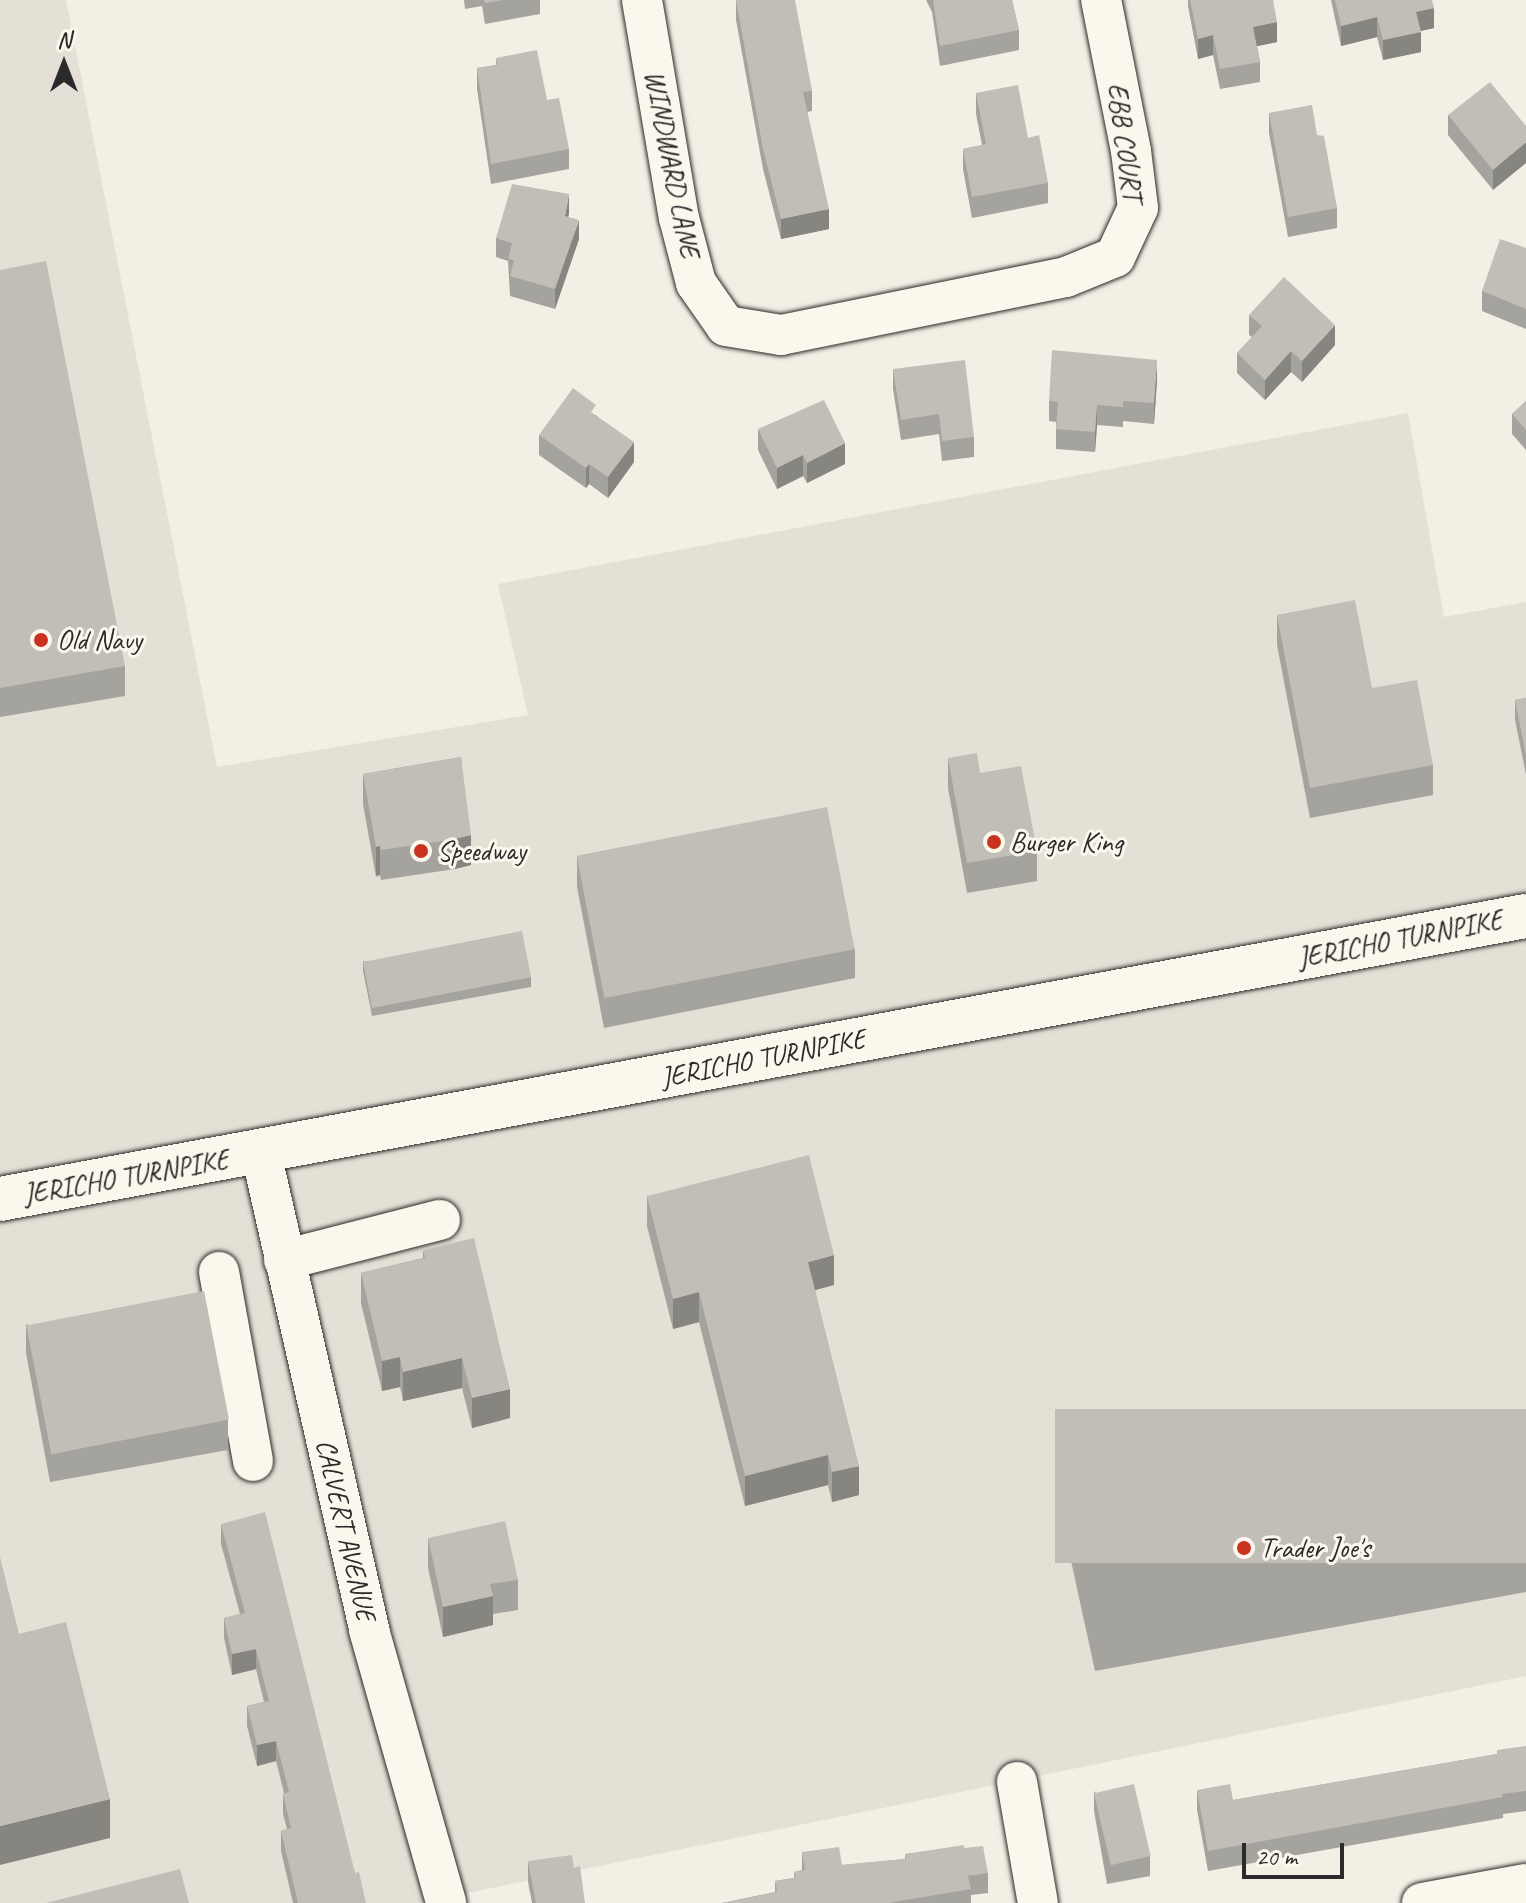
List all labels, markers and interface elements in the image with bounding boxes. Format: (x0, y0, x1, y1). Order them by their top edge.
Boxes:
north arrow (24, 24, 104, 104)
text: N (57, 26, 71, 54)
street label: WINDWARD LANE (637, 67, 707, 261)
street label: EBB COURT (1100, 82, 1150, 202)
place label: Old Navy (57, 623, 141, 657)
marker: Old Navy (32, 631, 50, 649)
place label: Burger King (1010, 825, 1123, 859)
marker: Burger King (985, 833, 1003, 851)
place label: Speedway (437, 834, 526, 868)
marker: Speedway (412, 842, 430, 860)
street label: JERICHO TURNPIKE (1295, 903, 1505, 975)
street label: JERICHO TURNPIKE (658, 1022, 868, 1094)
street label: JERICHO TURNPIKE (21, 1142, 231, 1212)
street label: CALVERT AVENUE (309, 1436, 383, 1624)
place label: Trader Joe's (1260, 1531, 1370, 1565)
marker: Trader Joe's (1235, 1539, 1253, 1557)
scale bar (1246, 1827, 1348, 1877)
text: 20 m (1256, 1842, 1297, 1872)

